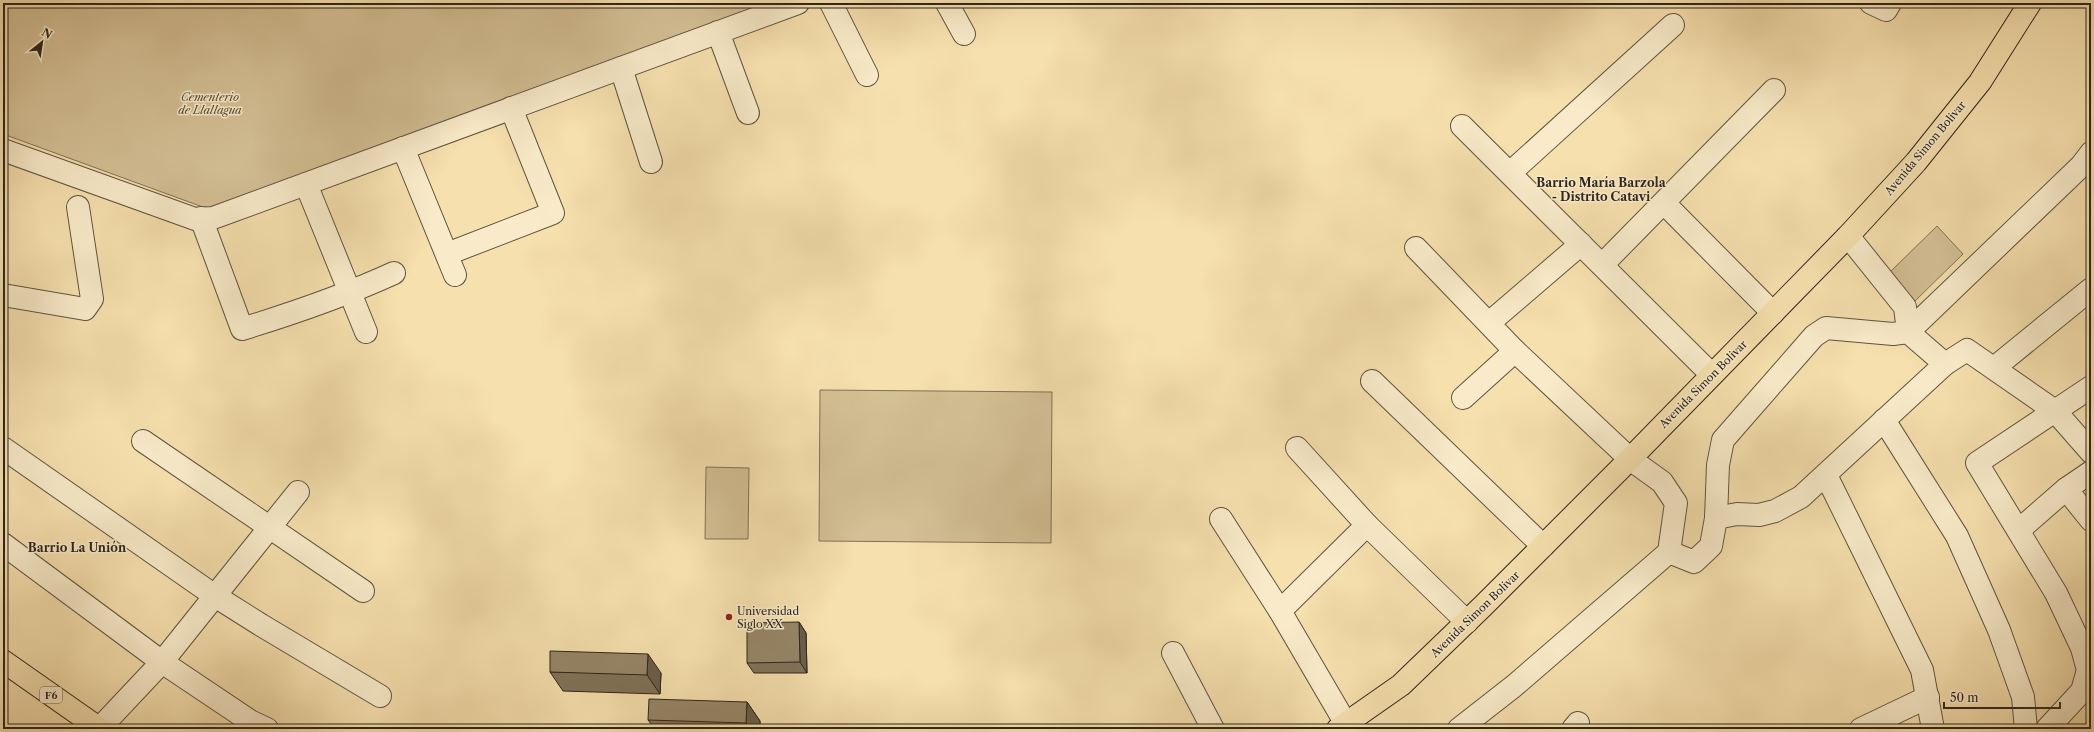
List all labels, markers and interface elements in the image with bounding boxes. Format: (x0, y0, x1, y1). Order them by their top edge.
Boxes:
north arrow (22, 22, 62, 62)
text: N (39, 25, 55, 42)
park label: Cementerio de Llallagua (178, 90, 242, 117)
street label: Avenida Simon Bolivar (1881, 98, 1969, 199)
district label: Barrio María Barzola - Distrito Catavi (1536, 175, 1667, 204)
street label: Avenida Simon Bolivar (1655, 337, 1750, 432)
district label: Barrio La Unión (28, 540, 127, 555)
street label: Avenida Simon Bolivar (1427, 568, 1523, 661)
place label: Universidad Siglo XX (737, 604, 799, 631)
marker: Universidad Siglo XX (724, 612, 734, 622)
scale bar (1944, 684, 2060, 710)
road number: F6 (40, 687, 62, 703)
text: 50 m (1950, 690, 1979, 705)

